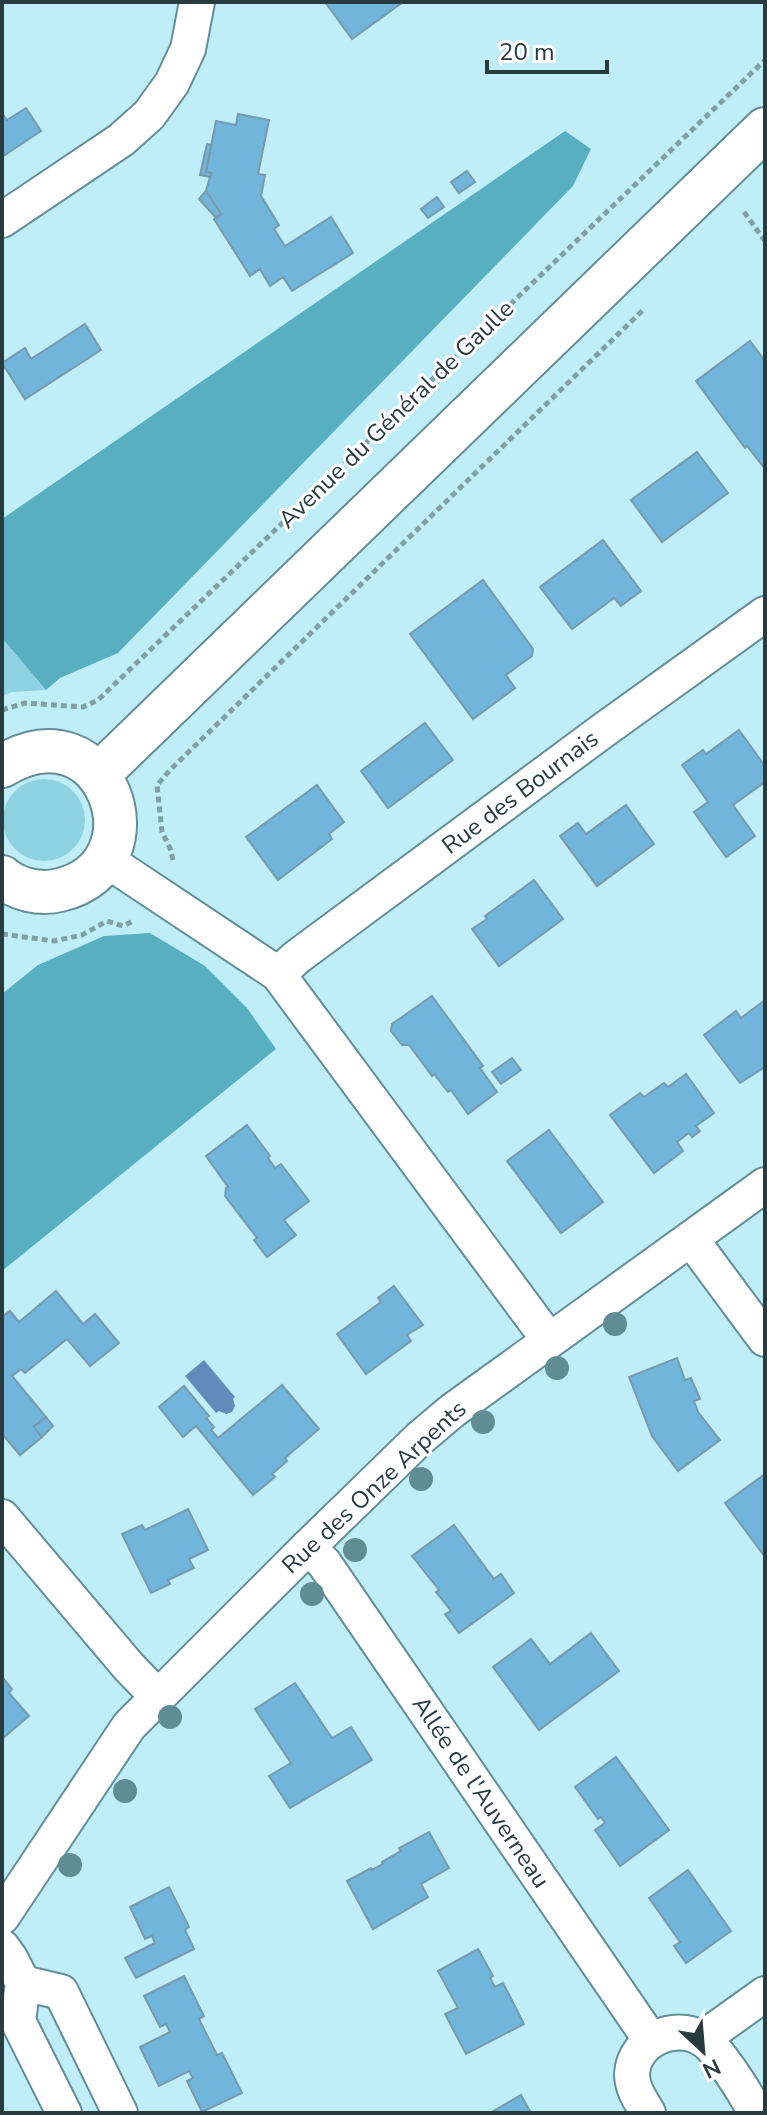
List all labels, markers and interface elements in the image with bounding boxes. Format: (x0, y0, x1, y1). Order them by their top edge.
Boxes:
scale bar (487, 24, 607, 74)
text: 20 m (499, 36, 555, 68)
street label: Avenue du Général de Gaulle (271, 293, 521, 535)
street label: Rue des Bournais (435, 723, 605, 861)
street label: Rue des Onze Arpents (275, 1393, 473, 1581)
street label: Allée de l'Auverneau (405, 1690, 557, 1894)
north arrow (663, 2011, 743, 2091)
text: N (697, 2051, 725, 2085)

